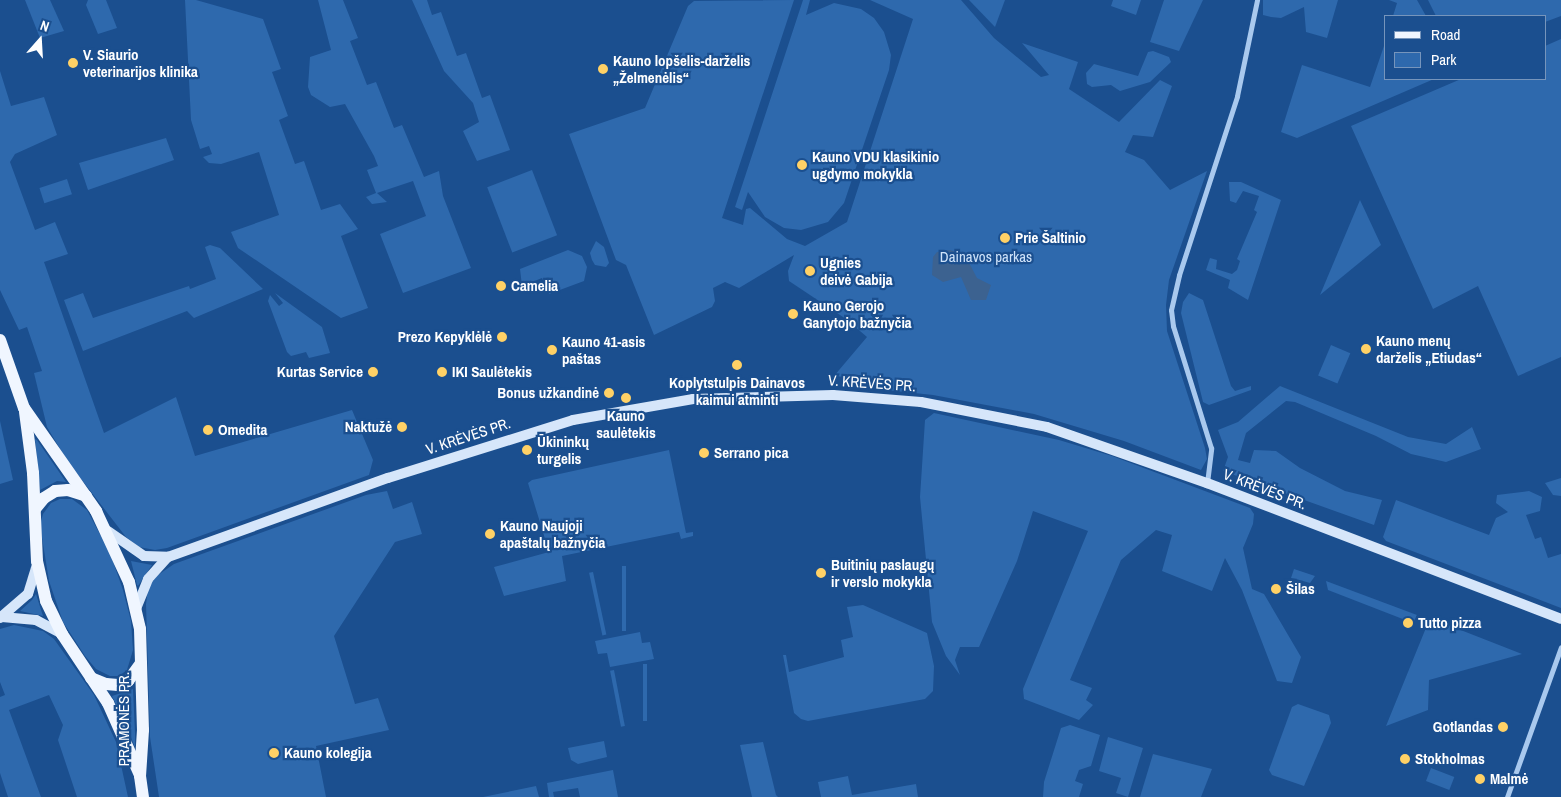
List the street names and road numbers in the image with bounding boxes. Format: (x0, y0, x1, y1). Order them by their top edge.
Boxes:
street label: V. KRĖVĖS PR. (828, 371, 916, 395)
street label: V. KRĖVĖS PR. (423, 414, 513, 458)
street label: V. KRĖVĖS PR. (1221, 465, 1309, 513)
street label: PRAMONĖS PR. (115, 672, 133, 766)

